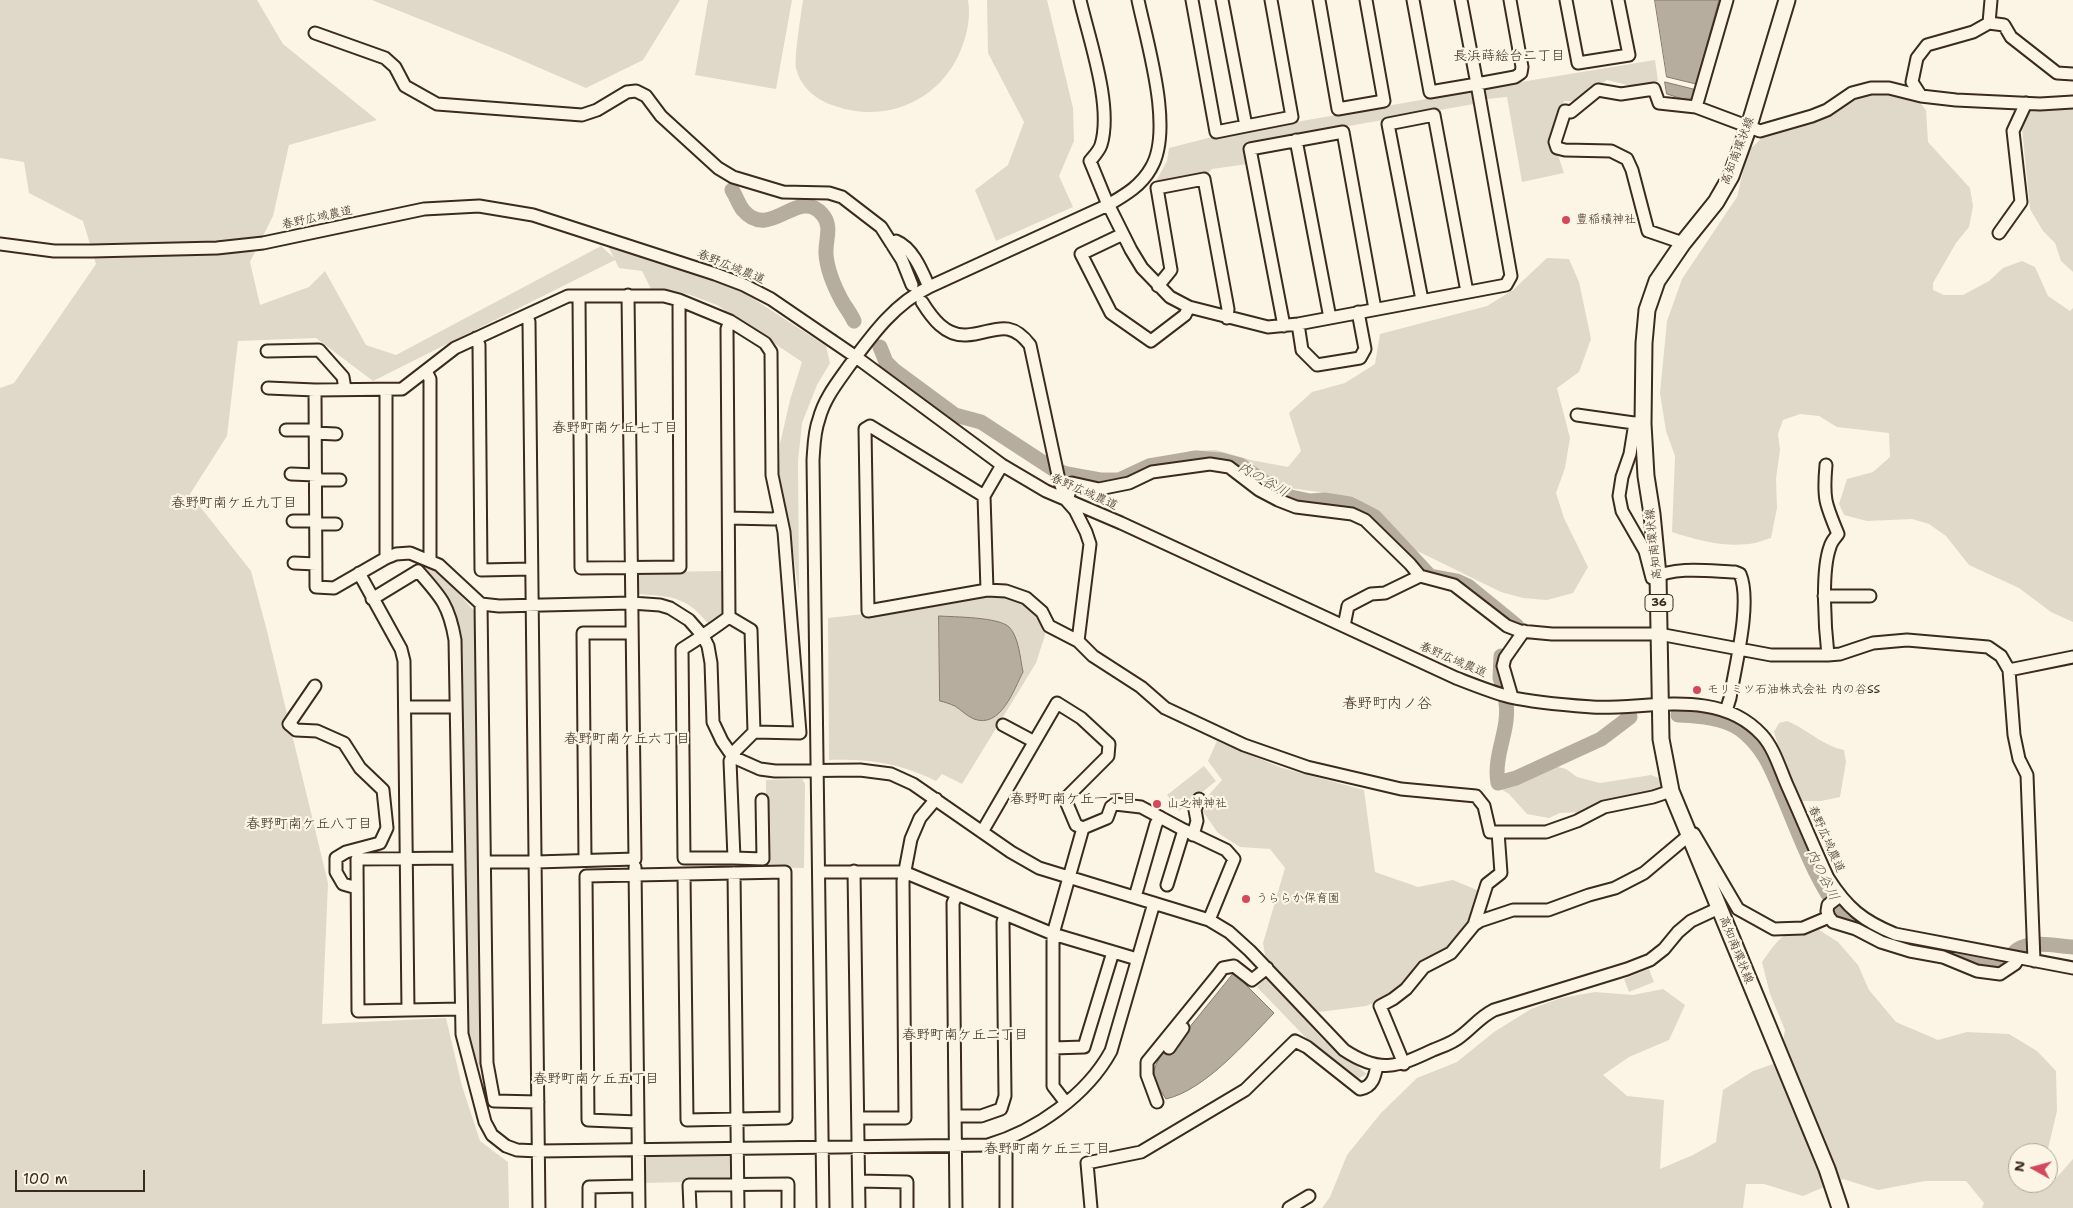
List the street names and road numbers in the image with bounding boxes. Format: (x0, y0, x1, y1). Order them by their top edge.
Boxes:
street label: 高知南環状線 (1718, 115, 1758, 187)
street label: 春野広域農道 (280, 203, 354, 233)
street label: 春野広域農道 (695, 247, 767, 287)
street label: 春野広域農道 (1048, 471, 1120, 513)
street label: 高知南環状線 (1643, 507, 1665, 581)
road number: 36 (1645, 594, 1673, 612)
street label: 春野広域農道 (1417, 639, 1489, 681)
street label: 春野広域農道 (1805, 803, 1847, 875)
street label: 高知南環状線 (1716, 914, 1756, 986)

